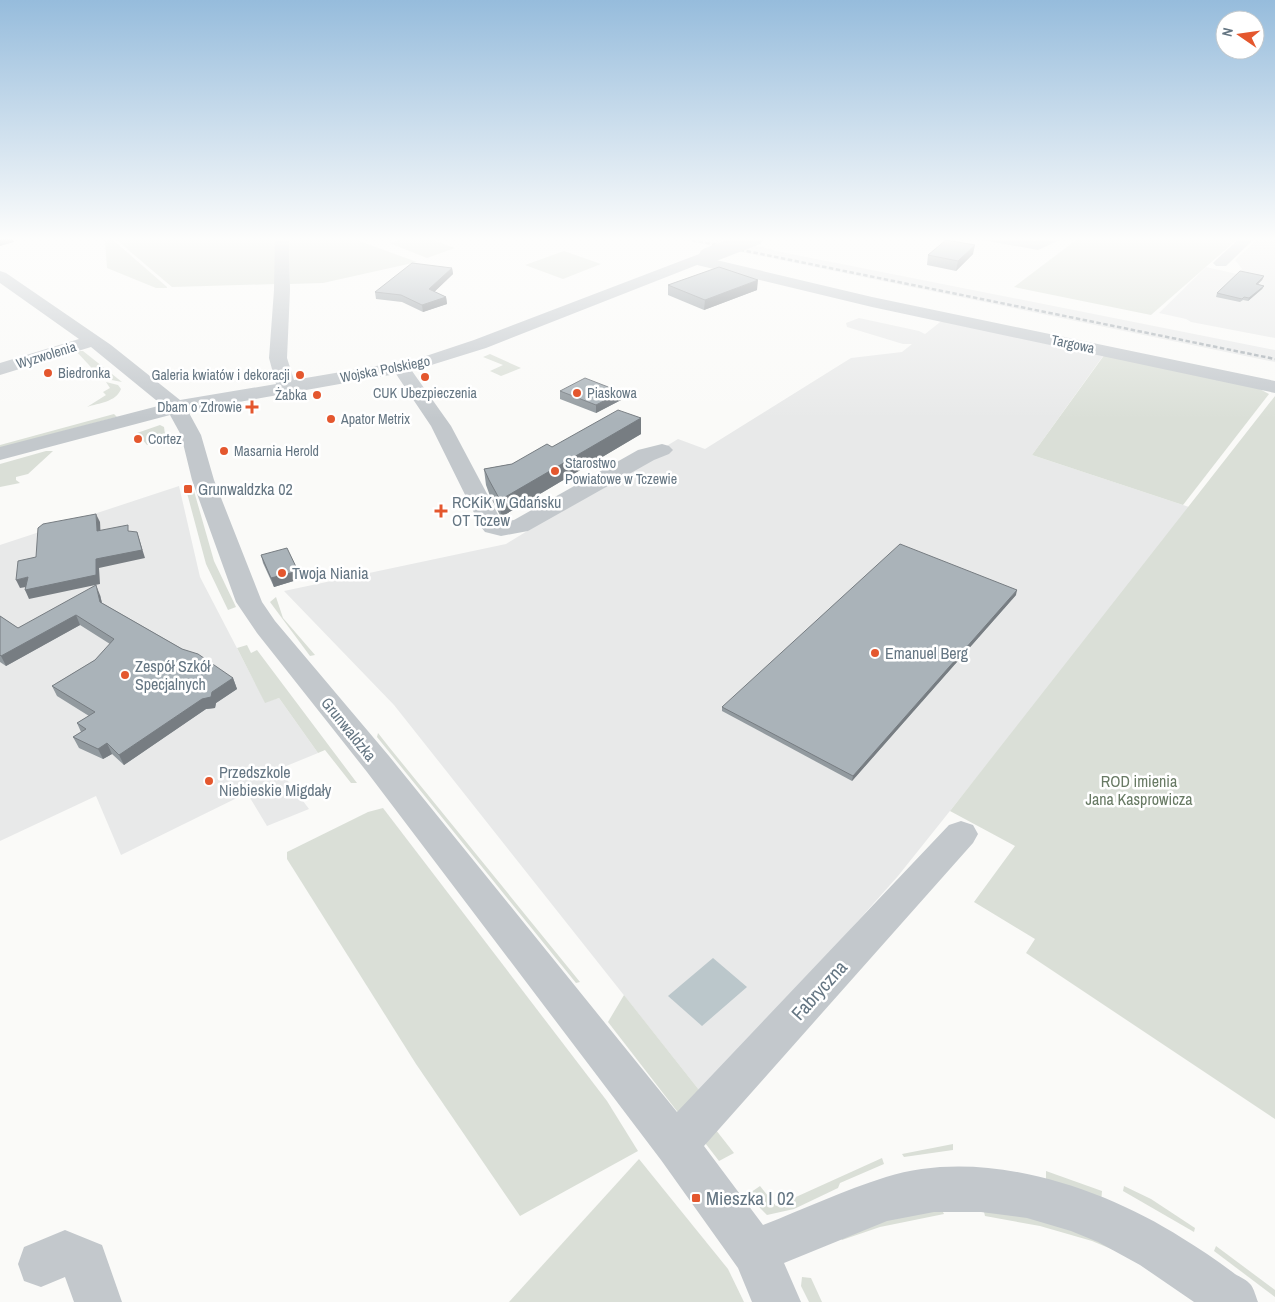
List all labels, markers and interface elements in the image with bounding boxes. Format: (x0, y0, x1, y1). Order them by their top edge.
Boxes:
north arrow (1215, 10, 1265, 60)
text: N (1218, 26, 1237, 38)
street label: Targowa (1050, 331, 1097, 357)
street label: Wyzwolenia (14, 337, 79, 373)
street label: Wojska Polskiego (339, 351, 431, 387)
place label: Biedronka (58, 364, 111, 382)
place label: Galeria kwiatów i dekoracji (152, 366, 290, 384)
marker: Biedronka (42, 367, 54, 379)
marker: Galeria kwiatów i dekoracji (294, 369, 306, 381)
marker: CUK Ubezpieczenia (419, 371, 431, 383)
place label: CUK Ubezpieczenia (373, 384, 478, 402)
place label: Piaskowa (587, 384, 637, 402)
place label: Żabka (275, 386, 308, 404)
marker: Piaskowa (571, 387, 583, 399)
marker: Żabka (311, 389, 323, 401)
place label: Dbam o Zdrowie (157, 398, 242, 416)
marker: Dbam o Zdrowie (246, 401, 258, 413)
place label: Apator Metrix (340, 410, 410, 428)
marker: Apator Metrix (325, 413, 337, 425)
place label: Cortez (148, 430, 182, 448)
marker: Cortez (132, 433, 144, 445)
place label: Masarnia Herold (234, 442, 319, 460)
marker: Masarnia Herold (218, 445, 230, 457)
place label: Starostwo Powiatowe w Tczewie (565, 454, 677, 488)
marker: Starostwo Powiatowe w Tczewie (549, 465, 561, 477)
place label: Grunwaldzka 02 (198, 478, 293, 500)
marker: Grunwaldzka 02 (182, 483, 194, 495)
place label: RCKiK w Gdańsku OT Tczew (452, 491, 561, 531)
marker: RCKiK w Gdańsku OT Tczew (434, 504, 448, 518)
place label: Twoja Niania (292, 562, 369, 584)
marker: Twoja Niania (276, 567, 288, 579)
place label: Emanuel Berg (885, 642, 969, 664)
marker: Emanuel Berg (869, 647, 881, 659)
place label: Zespół Szkół Specjalnych (135, 655, 211, 695)
marker: Zespół Szkół Specjalnych (119, 669, 131, 681)
street label: Grunwaldzka (316, 692, 382, 766)
place label: Przedszkole Niebieskie Migdały (219, 761, 332, 801)
park label: ROD imienia Jana Kasprowicza (1085, 770, 1193, 810)
marker: Przedszkole Niebieskie Migdały (203, 775, 215, 787)
street label: Fabryczna (785, 954, 853, 1025)
place label: Mieszka I 02 (706, 1185, 794, 1211)
marker: Mieszka I 02 (690, 1192, 702, 1204)

